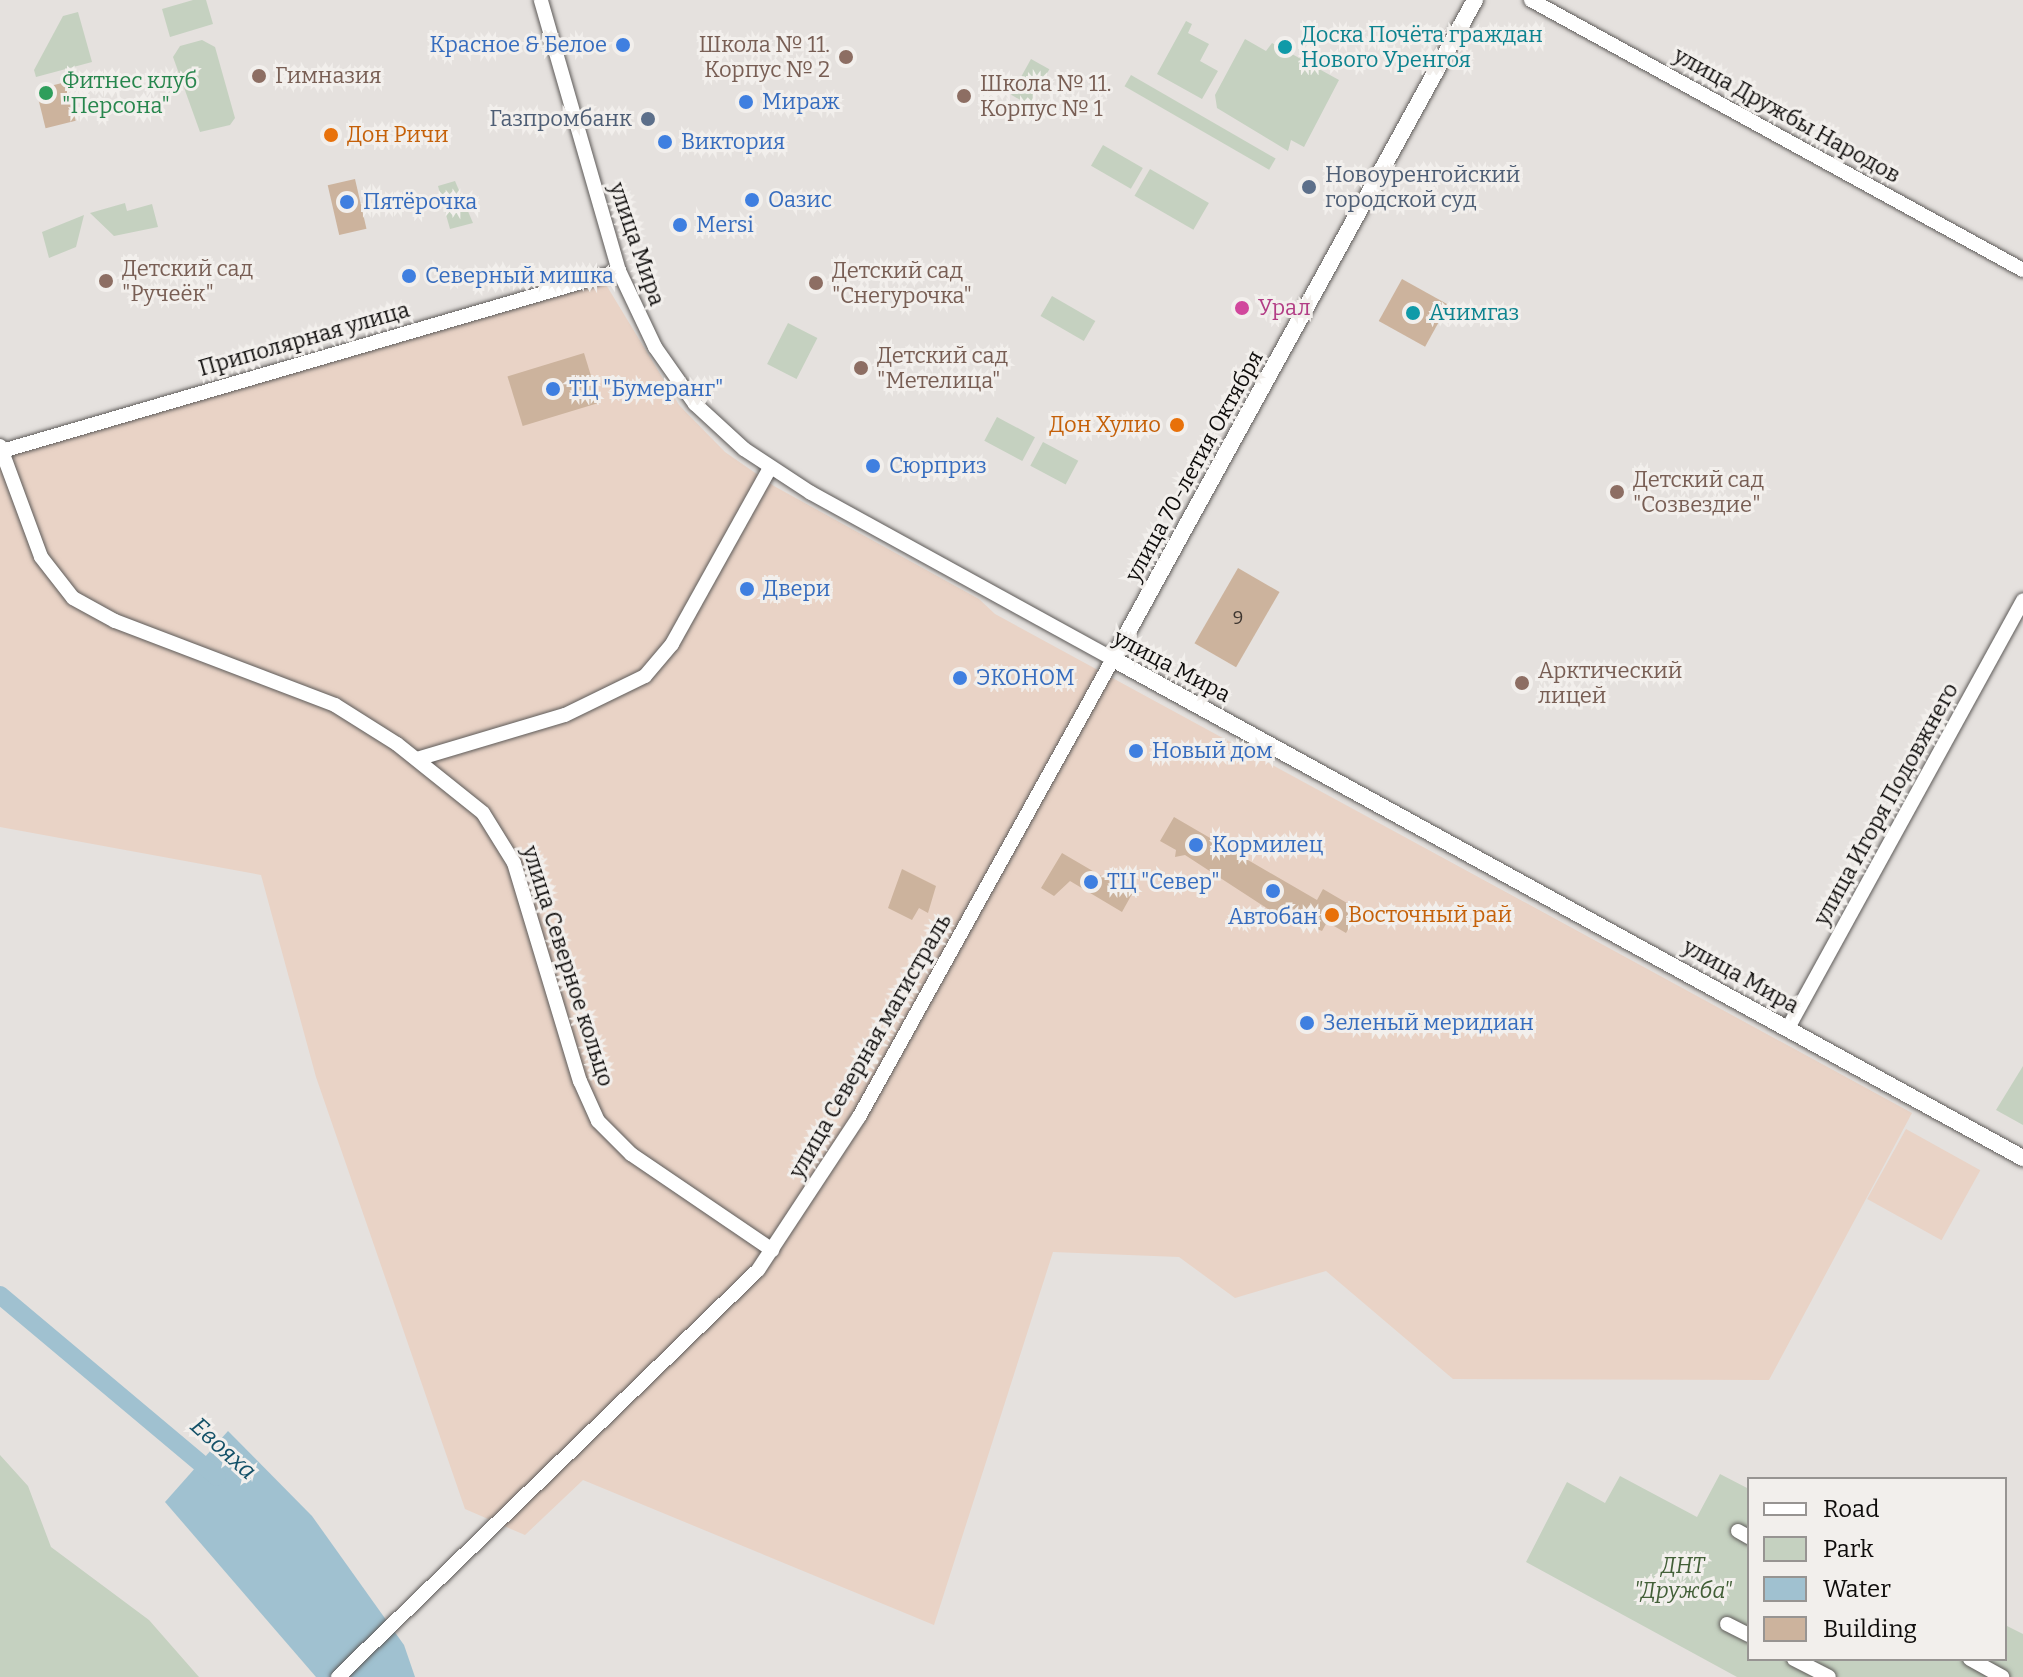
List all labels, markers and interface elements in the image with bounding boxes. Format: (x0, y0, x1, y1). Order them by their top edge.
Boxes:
place label: Доска Почёта граждан Нового Уренгоя (1301, 21, 1543, 72)
place label: Школа № 11. Корпус № 2 (699, 31, 830, 82)
place label: Красное & Белое (429, 32, 607, 58)
marker: Красное & Белое (614, 36, 632, 54)
marker: Доска Почёта граждан Нового Уренгоя (1276, 38, 1294, 56)
street label: улица Дружбы Народов (1669, 42, 1905, 188)
marker: Школа № 11. Корпус № 2 (837, 48, 855, 66)
place label: Гимназия (275, 63, 381, 89)
place label: Фитнес клуб "Персона" (62, 67, 197, 118)
marker: Гимназия (250, 67, 268, 85)
place label: Школа № 11. Корпус № 1 (980, 70, 1111, 122)
marker: Фитнес клуб "Персона" (37, 84, 55, 102)
marker: Школа № 11. Корпус № 1 (955, 87, 973, 105)
place label: Мираж (762, 89, 840, 115)
marker: Мираж (737, 93, 755, 111)
place label: Газпромбанк (489, 106, 632, 132)
marker: Газпромбанк (639, 110, 657, 128)
place label: Дон Ричи (347, 122, 448, 148)
marker: Дон Ричи (322, 126, 340, 144)
place label: Виктория (681, 129, 785, 155)
marker: Виктория (656, 133, 674, 151)
place label: Новоуренгойский городской суд (1325, 161, 1520, 212)
marker: Новоуренгойский городской суд (1300, 178, 1318, 196)
street label: улица Мира (604, 179, 670, 309)
place label: Оазис (768, 187, 832, 213)
place label: Пятёрочка (363, 189, 477, 215)
marker: Оазис (743, 191, 761, 209)
marker: Пятёрочка (338, 193, 356, 211)
place label: Mersi (696, 212, 754, 238)
marker: Mersi (671, 216, 689, 234)
place label: Детский сад "Ручеёк" (122, 255, 253, 306)
place label: Детский сад "Снегурочка" (832, 257, 972, 308)
place label: Северный мишка (425, 263, 614, 289)
marker: Северный мишка (400, 267, 418, 285)
marker: Детский сад "Ручеёк" (97, 272, 115, 290)
marker: Детский сад "Снегурочка" (807, 274, 825, 292)
place label: Урал (1258, 295, 1311, 321)
street label: Приполярная улица (196, 296, 412, 382)
marker: Урал (1233, 299, 1251, 317)
place label: Ачимгаз (1429, 300, 1519, 326)
marker: Ачимгаз (1404, 304, 1422, 322)
place label: Детский сад "Метелица" (877, 342, 1008, 394)
street label: улица 70-летия Октября (1119, 346, 1269, 586)
marker: Детский сад "Метелица" (852, 359, 870, 377)
place label: ТЦ "Бумеранг" (569, 376, 723, 402)
marker: ТЦ "Бумеранг" (544, 380, 562, 398)
place label: Дон Хулио (1049, 412, 1161, 438)
marker: Дон Хулио (1168, 416, 1186, 434)
place label: Сюрприз (889, 453, 987, 479)
marker: Сюрприз (864, 457, 882, 475)
place label: Детский сад "Созвездие" (1633, 466, 1764, 518)
marker: Детский сад "Созвездие" (1608, 483, 1626, 501)
place label: Двери (763, 576, 830, 602)
marker: Двери (738, 580, 756, 598)
house number: 9 (1233, 607, 1243, 629)
street label: улица Мира (1109, 624, 1235, 708)
place label: Арктический лицей (1538, 657, 1682, 708)
place label: ЭКОНОМ (976, 665, 1075, 691)
marker: ЭКОНОМ (951, 669, 969, 687)
marker: Арктический лицей (1513, 674, 1531, 692)
street label: улица Игоря Подовжнего (1808, 678, 1964, 930)
place label: Новый дом (1152, 738, 1273, 764)
marker: Новый дом (1127, 742, 1145, 760)
place label: Кормилец (1212, 832, 1323, 858)
marker: Кормилец (1187, 836, 1205, 854)
street label: улица Северное кольцо (517, 842, 619, 1090)
place label: ТЦ "Север" (1107, 869, 1220, 895)
marker: ТЦ "Север" (1082, 873, 1100, 891)
marker: Автобан (1264, 882, 1282, 900)
place label: Восточный рай (1348, 902, 1512, 928)
place label: Автобан (1228, 904, 1318, 930)
marker: Восточный рай (1323, 906, 1341, 924)
street label: улица Северная магистраль (783, 909, 957, 1183)
street label: улица Мира (1678, 933, 1804, 1019)
place label: Зеленый меридиан (1323, 1010, 1534, 1036)
marker: Зеленый меридиан (1298, 1014, 1316, 1032)
water label: Евояха (184, 1412, 262, 1486)
legend (1747, 1477, 2007, 1661)
text: Road (1823, 1495, 1879, 1523)
text: Park (1823, 1535, 1874, 1563)
park label: ДНТ "Дружба" (1634, 1552, 1732, 1604)
text: Water (1823, 1575, 1891, 1603)
text: Building (1823, 1615, 1917, 1643)

